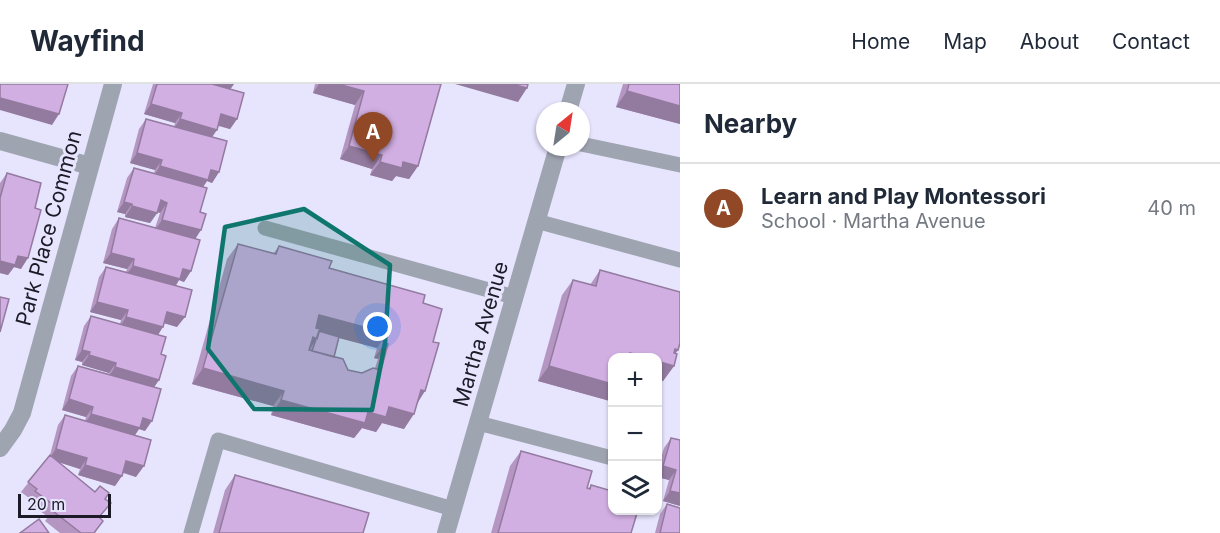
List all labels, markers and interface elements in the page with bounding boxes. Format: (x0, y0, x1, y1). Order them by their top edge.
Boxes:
text: Wayfind (30, 24, 145, 58)
text: Home (851, 29, 910, 54)
text: Map (943, 29, 987, 54)
text: About (1020, 29, 1079, 54)
text: Contact (1112, 29, 1190, 54)
north arrow (536, 102, 590, 156)
text: Nearby (704, 108, 797, 139)
pin: A (354, 112, 392, 162)
street label: Park Place Common (10, 128, 87, 328)
text: Learn and Play Montessori (761, 183, 1046, 209)
text: A (716, 196, 731, 220)
text: 40 m (1147, 196, 1196, 220)
text: School · Martha Avenue (761, 209, 986, 233)
street label: Martha Avenue (448, 258, 513, 409)
your location (363, 312, 392, 341)
map controls (608, 353, 662, 515)
button: + (608, 353, 662, 407)
button: − (608, 407, 662, 461)
button: layers (608, 461, 662, 515)
scale bar (18, 491, 111, 518)
text: 20 m (27, 494, 65, 514)

